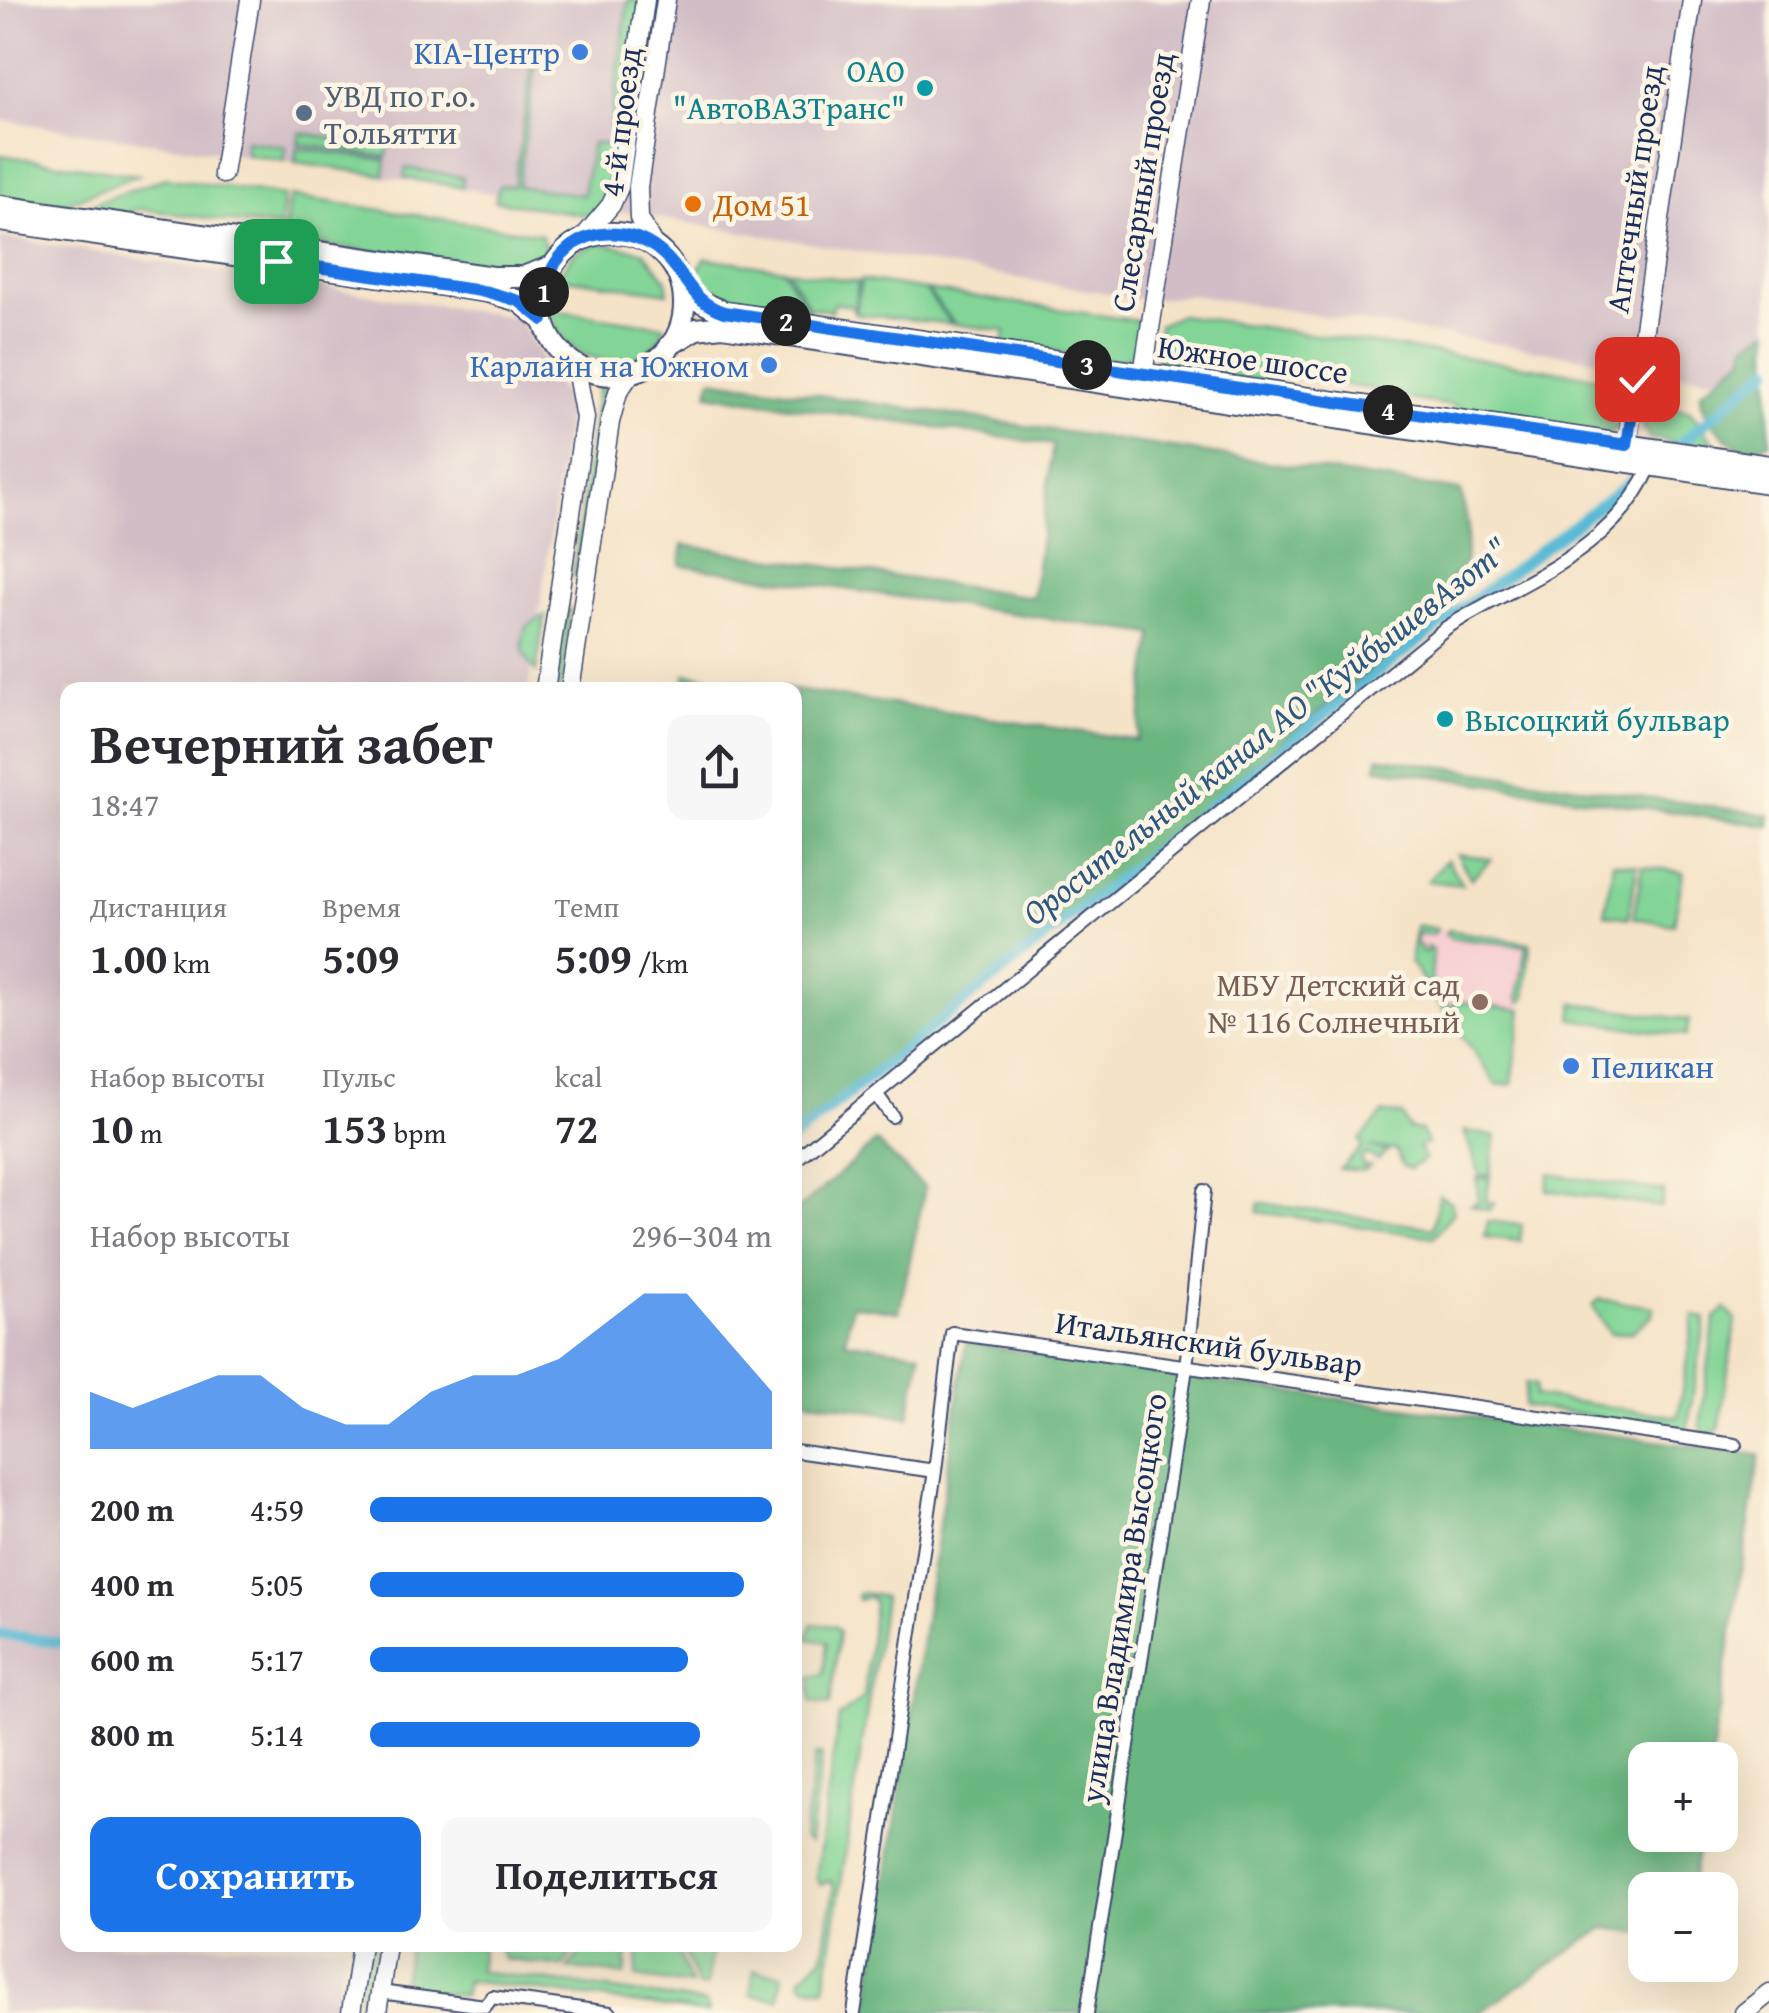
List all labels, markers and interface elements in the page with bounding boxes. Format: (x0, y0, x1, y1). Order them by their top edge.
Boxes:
place label: KIA-Центр (414, 29, 560, 76)
marker: KIA-Центр (569, 41, 591, 63)
street label: 4-й проезд (588, 44, 652, 200)
place label: ОАО "АвтоВАЗТранс" (673, 47, 905, 131)
street label: Слесарный проезд (1098, 49, 1186, 315)
street label: Аптечный проезд (1593, 62, 1675, 316)
place label: УВД по г.о. Тольятти (324, 72, 476, 156)
marker: ОАО "АвтоВАЗТранс" (914, 77, 936, 99)
marker: УВД по г.о. Тольятти (293, 102, 315, 124)
place label: Дом 51 (712, 181, 811, 228)
marker: Дом 51 (682, 193, 704, 215)
pin (234, 219, 319, 304)
icon: arrive (249, 234, 304, 289)
pin: 1 (519, 267, 569, 317)
text: 1 (537, 271, 551, 312)
pin: 2 (761, 296, 811, 346)
text: 2 (779, 300, 793, 341)
street label: Южное шоссе (1155, 322, 1351, 396)
pin (1595, 337, 1680, 422)
pin: 3 (1062, 340, 1112, 390)
place label: Карлайн на Южном (470, 342, 749, 389)
text: 3 (1080, 344, 1094, 385)
icon: check (1610, 352, 1665, 407)
marker: Карлайн на Южном (758, 354, 780, 376)
pin: 4 (1363, 385, 1413, 435)
text: 4 (1381, 389, 1395, 430)
water label: Оросительный канал АО "КуйбышевАзот" (1011, 525, 1519, 937)
place label: Высоцкий бульвар (1465, 696, 1730, 743)
text: Вечерний забег (90, 703, 493, 783)
marker: Высоцкий бульвар (1434, 708, 1456, 730)
button: share (667, 715, 772, 820)
text: 18:47 (90, 781, 159, 828)
text: Дистанция (90, 886, 227, 927)
text: Время (322, 886, 401, 927)
text: Темп (555, 886, 619, 927)
text: 1.00 (90, 927, 167, 988)
text: 5:09 (322, 927, 399, 988)
text: 5:09 (555, 927, 632, 988)
text: km (167, 942, 210, 983)
text: /km (632, 942, 688, 983)
place label: МБУ Детский сад № 116 Солнечный (1207, 961, 1460, 1045)
marker: МБУ Детский сад № 116 Солнечный (1469, 991, 1491, 1013)
place label: Пеликан (1591, 1043, 1714, 1090)
marker: Пеликан (1560, 1055, 1582, 1077)
text: Набор высоты (90, 1056, 265, 1097)
text: Пульс (322, 1056, 396, 1097)
text: kcal (555, 1056, 602, 1097)
text: 10 (90, 1097, 134, 1158)
text: 153 (322, 1097, 388, 1158)
text: 72 (555, 1097, 598, 1158)
text: m (134, 1112, 163, 1153)
text: bpm (388, 1112, 446, 1153)
text: Набор высоты (90, 1212, 290, 1259)
text: 296–304 m (631, 1212, 772, 1259)
street label: Итальянский бульвар (1053, 1298, 1365, 1388)
street label: улица Владимира Высоцкого (1067, 1390, 1179, 1807)
text: 200 m (90, 1486, 174, 1533)
text: 4:59 (250, 1486, 304, 1533)
text: 400 m (90, 1561, 174, 1608)
text: 5:05 (250, 1561, 304, 1608)
text: 600 m (90, 1636, 174, 1683)
text: 5:17 (250, 1636, 304, 1683)
text: 800 m (90, 1711, 174, 1758)
text: 5:14 (250, 1711, 304, 1758)
map controls (1628, 1742, 1738, 1982)
button: + (1628, 1742, 1738, 1852)
button: Сохранить (90, 1817, 421, 1932)
button: Поделиться (441, 1817, 772, 1932)
button: − (1628, 1872, 1738, 1982)

